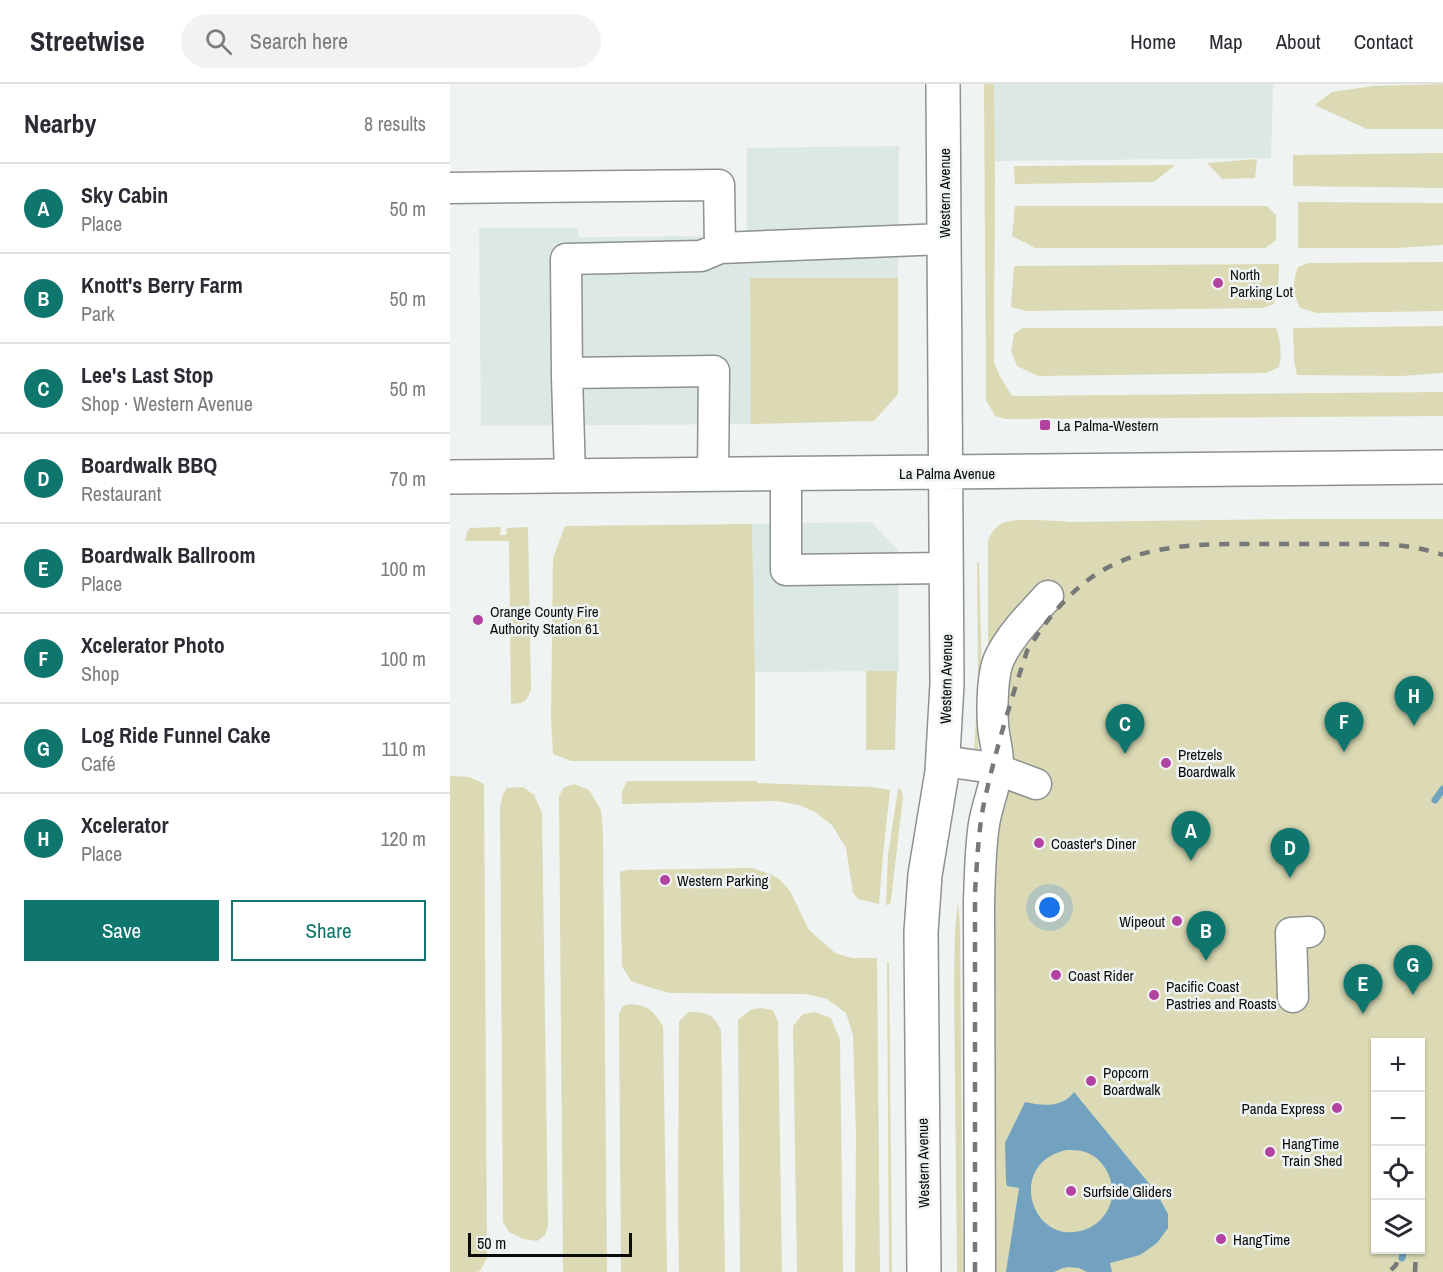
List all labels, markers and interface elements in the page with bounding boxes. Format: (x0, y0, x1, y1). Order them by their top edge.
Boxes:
search box (181, 14, 601, 68)
text: Streetwise (30, 22, 145, 60)
icon: search (202, 25, 235, 58)
text: Search here (250, 26, 348, 56)
text: Home (1130, 27, 1176, 56)
text: Map (1209, 27, 1243, 56)
text: About (1276, 27, 1321, 56)
text: Contact (1354, 27, 1413, 56)
text: Nearby (24, 106, 96, 141)
text: 8 results (364, 110, 426, 137)
street label: Western Avenue (934, 148, 955, 238)
text: Sky Cabin (81, 180, 168, 210)
text: A (38, 195, 49, 222)
text: 50 m (390, 195, 426, 222)
text: Place (81, 210, 122, 237)
place label: North Parking Lot (1230, 264, 1293, 302)
text: Knott's Berry Farm (81, 270, 243, 300)
marker: North Parking Lot (1211, 276, 1225, 290)
text: B (38, 285, 49, 312)
text: 50 m (390, 285, 426, 312)
text: Park (81, 300, 115, 327)
text: Lee's Last Stop (81, 360, 214, 390)
text: C (38, 375, 49, 402)
text: 50 m (390, 375, 426, 402)
text: Shop · Western Avenue (81, 390, 253, 417)
place label: La Palma-Western (1057, 415, 1159, 436)
marker: La Palma-Western (1038, 418, 1052, 432)
text: Boardwalk BBQ (81, 450, 217, 480)
street label: La Palma Avenue (899, 463, 995, 484)
text: D (38, 465, 49, 492)
text: 70 m (390, 465, 426, 492)
text: Restaurant (81, 480, 161, 507)
text: Boardwalk Ballroom (81, 540, 255, 570)
text: E (38, 555, 49, 582)
text: 100 m (380, 555, 426, 582)
text: Place (81, 570, 122, 597)
place label: Orange County Fire Authority Station 61 (489, 601, 599, 639)
marker: Orange County Fire Authority Station 61 (471, 613, 485, 627)
text: Xcelerator Photo (81, 630, 225, 660)
street label: Western Avenue (935, 634, 957, 724)
text: F (38, 645, 49, 672)
text: 100 m (380, 645, 426, 672)
text: Shop (81, 660, 119, 687)
pin: H (1394, 676, 1434, 726)
pin: F (1324, 702, 1364, 752)
pin: C (1106, 704, 1144, 754)
text: Log Ride Funnel Cake (81, 720, 270, 750)
text: G (37, 735, 50, 762)
text: 110 m (382, 735, 426, 762)
place label: Pretzels Boardwalk (1178, 744, 1236, 782)
text: Café (81, 750, 116, 777)
marker: Pretzels Boardwalk (1159, 756, 1173, 770)
text: Xcelerator (81, 810, 169, 840)
pin: A (1172, 812, 1210, 861)
text: H (38, 825, 49, 852)
text: 120 m (380, 825, 426, 852)
pin: D (1270, 828, 1310, 878)
place label: Coaster's Diner (1051, 833, 1136, 854)
marker: Coaster's Diner (1032, 836, 1046, 850)
text: Place (81, 840, 122, 867)
place label: Western Parking (677, 870, 769, 891)
marker: Western Parking (658, 873, 672, 887)
your location (1035, 893, 1064, 922)
button: Save (24, 900, 219, 961)
button: Share (231, 900, 426, 961)
place label: Wipeout (1119, 911, 1166, 932)
pin: B (1186, 912, 1226, 961)
marker: Wipeout (1170, 914, 1184, 928)
pin: G (1394, 946, 1432, 995)
pin: E (1344, 964, 1382, 1014)
place label: Coast Rider (1068, 965, 1134, 986)
marker: Coast Rider (1049, 968, 1063, 982)
place label: Pacific Coast Pastries and Roasts (1166, 976, 1277, 1014)
marker: Pacific Coast Pastries and Roasts (1147, 988, 1161, 1002)
map controls (1371, 1038, 1425, 1254)
button: + (1371, 1038, 1425, 1092)
place label: Popcorn Boardwalk (1103, 1062, 1161, 1100)
marker: Popcorn Boardwalk (1084, 1074, 1098, 1088)
button: − (1371, 1092, 1425, 1146)
place label: Panda Express (1242, 1098, 1325, 1119)
marker: Panda Express (1330, 1101, 1344, 1115)
street label: Western Avenue (912, 1118, 934, 1208)
place label: HangTime Train Shed (1282, 1133, 1342, 1171)
marker: HangTime Train Shed (1263, 1145, 1277, 1159)
button: locate (1371, 1146, 1425, 1200)
place label: Surfside Gliders (1083, 1181, 1172, 1202)
marker: Surfside Gliders (1064, 1184, 1078, 1198)
button: layers (1371, 1200, 1425, 1254)
place label: HangTime (1233, 1229, 1290, 1250)
scale bar (468, 1230, 632, 1258)
text: 50 m (477, 1232, 506, 1254)
marker: HangTime (1214, 1232, 1228, 1246)

